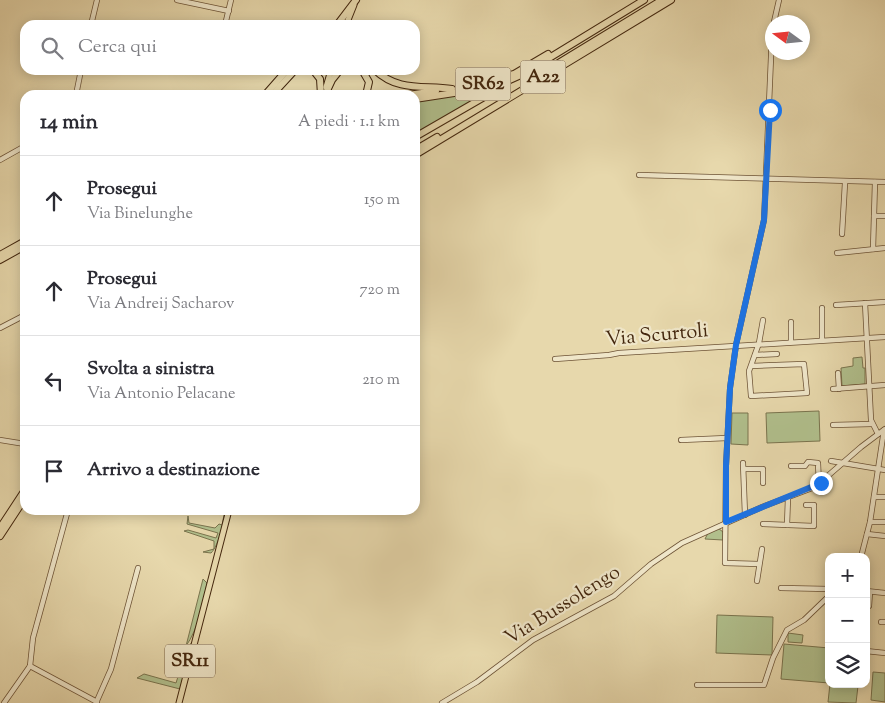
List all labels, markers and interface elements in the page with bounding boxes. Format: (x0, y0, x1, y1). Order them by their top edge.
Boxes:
north arrow (765, 15, 810, 60)
search box (20, 20, 420, 75)
icon: search (38, 34, 66, 62)
text: Cerca qui (78, 34, 157, 61)
road number: A22 (520, 61, 566, 94)
road number: SR62 (456, 68, 510, 100)
route start (759, 99, 782, 122)
text: 14 min (40, 108, 98, 138)
text: A piedi · 1.1 km (298, 111, 400, 134)
text: Prosegui (87, 176, 157, 203)
icon: ahead (40, 187, 68, 215)
text: 150 m (364, 189, 400, 212)
text: Via Binelunghe (87, 203, 193, 226)
text: Prosegui (87, 266, 157, 293)
icon: ahead (40, 277, 68, 305)
text: 720 m (360, 279, 400, 302)
text: Via Andreij Sacharov (87, 293, 234, 316)
street label: Via Scurtoli (604, 317, 710, 355)
text: Svolta a sinistra (87, 356, 215, 383)
icon: left (40, 367, 68, 395)
text: 210 m (362, 369, 400, 392)
text: Via Antonio Pelacane (87, 383, 236, 406)
icon: arrive (40, 457, 68, 485)
text: Arrivo a destinazione (87, 457, 260, 484)
route end (810, 472, 833, 495)
map controls (825, 553, 870, 688)
button: + (825, 553, 870, 598)
street label: Via Bussolengo (499, 559, 627, 653)
button: − (825, 598, 870, 643)
button: layers (825, 643, 870, 688)
road number: SR11 (165, 644, 215, 678)

